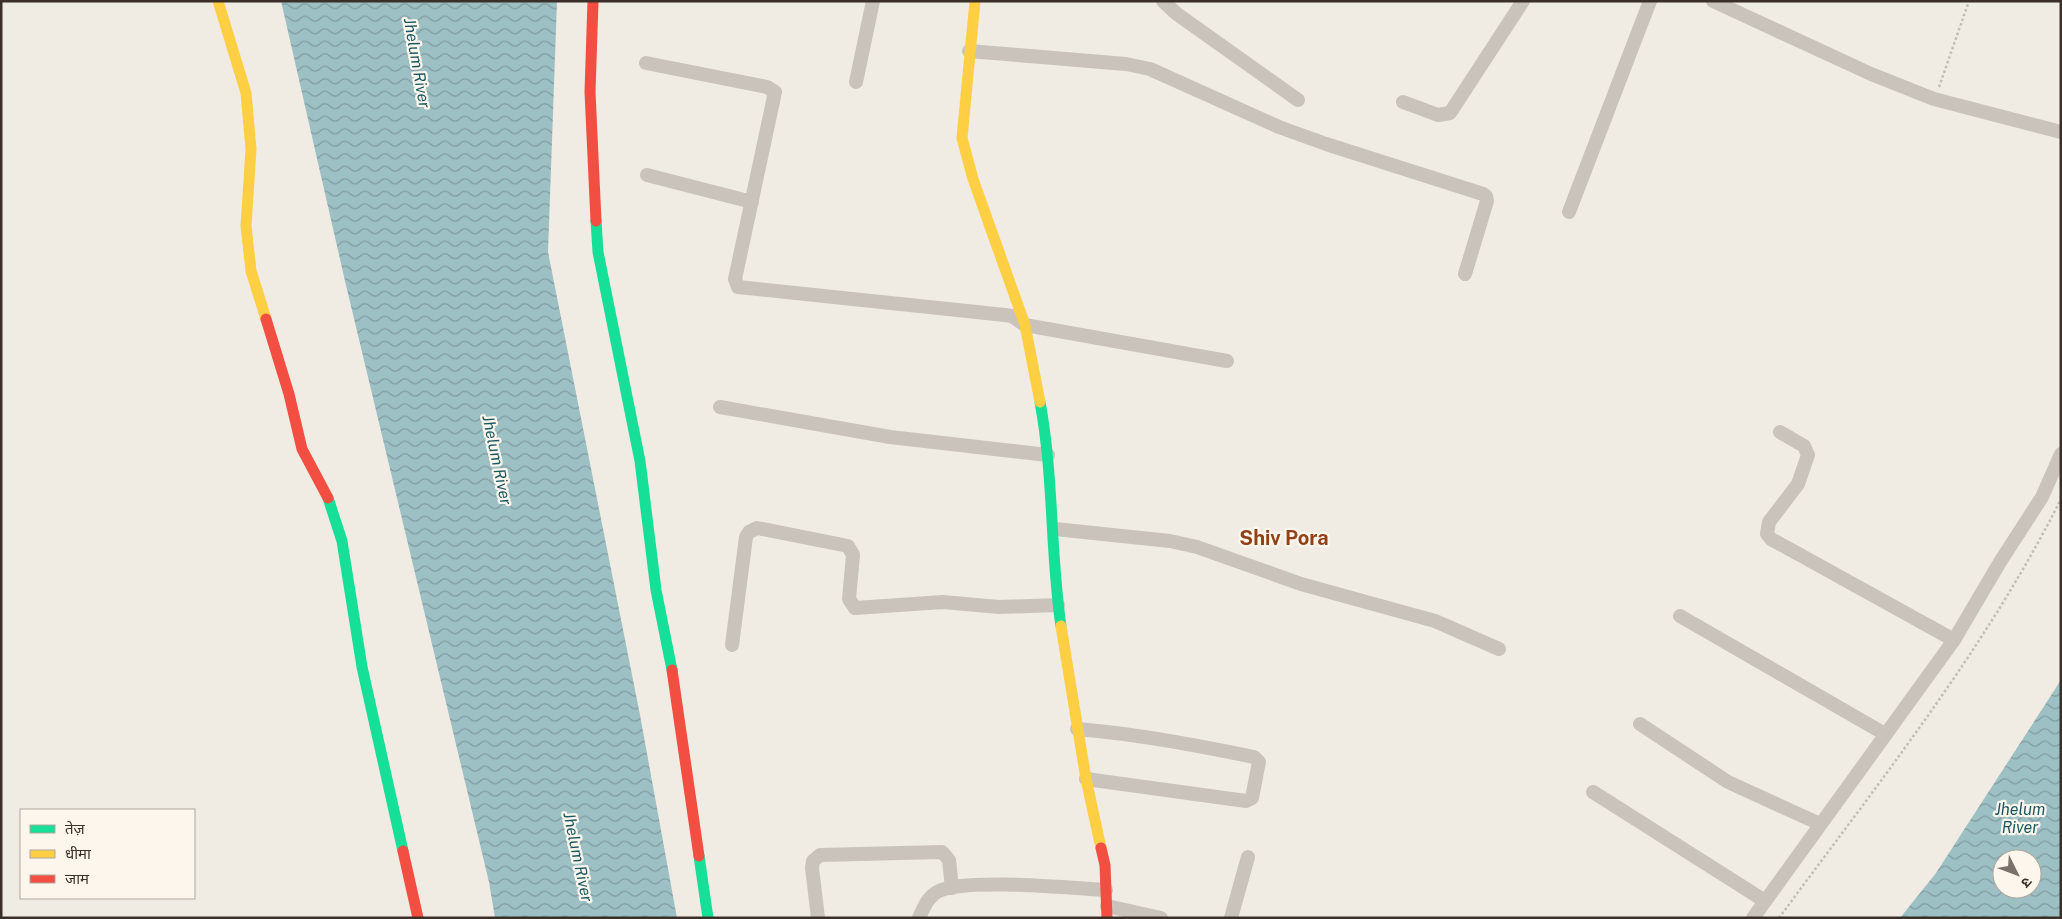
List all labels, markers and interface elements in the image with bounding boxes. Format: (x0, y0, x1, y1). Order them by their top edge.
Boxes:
water label: Jhelum River (400, 17, 434, 110)
water label: Jhelum River (478, 413, 516, 507)
district label: Shiv Pora (1239, 526, 1329, 550)
water label: Jhelum River (1995, 800, 2045, 837)
legend (20, 809, 195, 899)
water label: Jhelum River (559, 810, 597, 904)
text: तेज़ (65, 820, 86, 837)
text: धीमा (65, 845, 92, 862)
north arrow (1992, 849, 2042, 899)
text: जाम (65, 870, 90, 887)
text: उ (2017, 874, 2035, 892)

